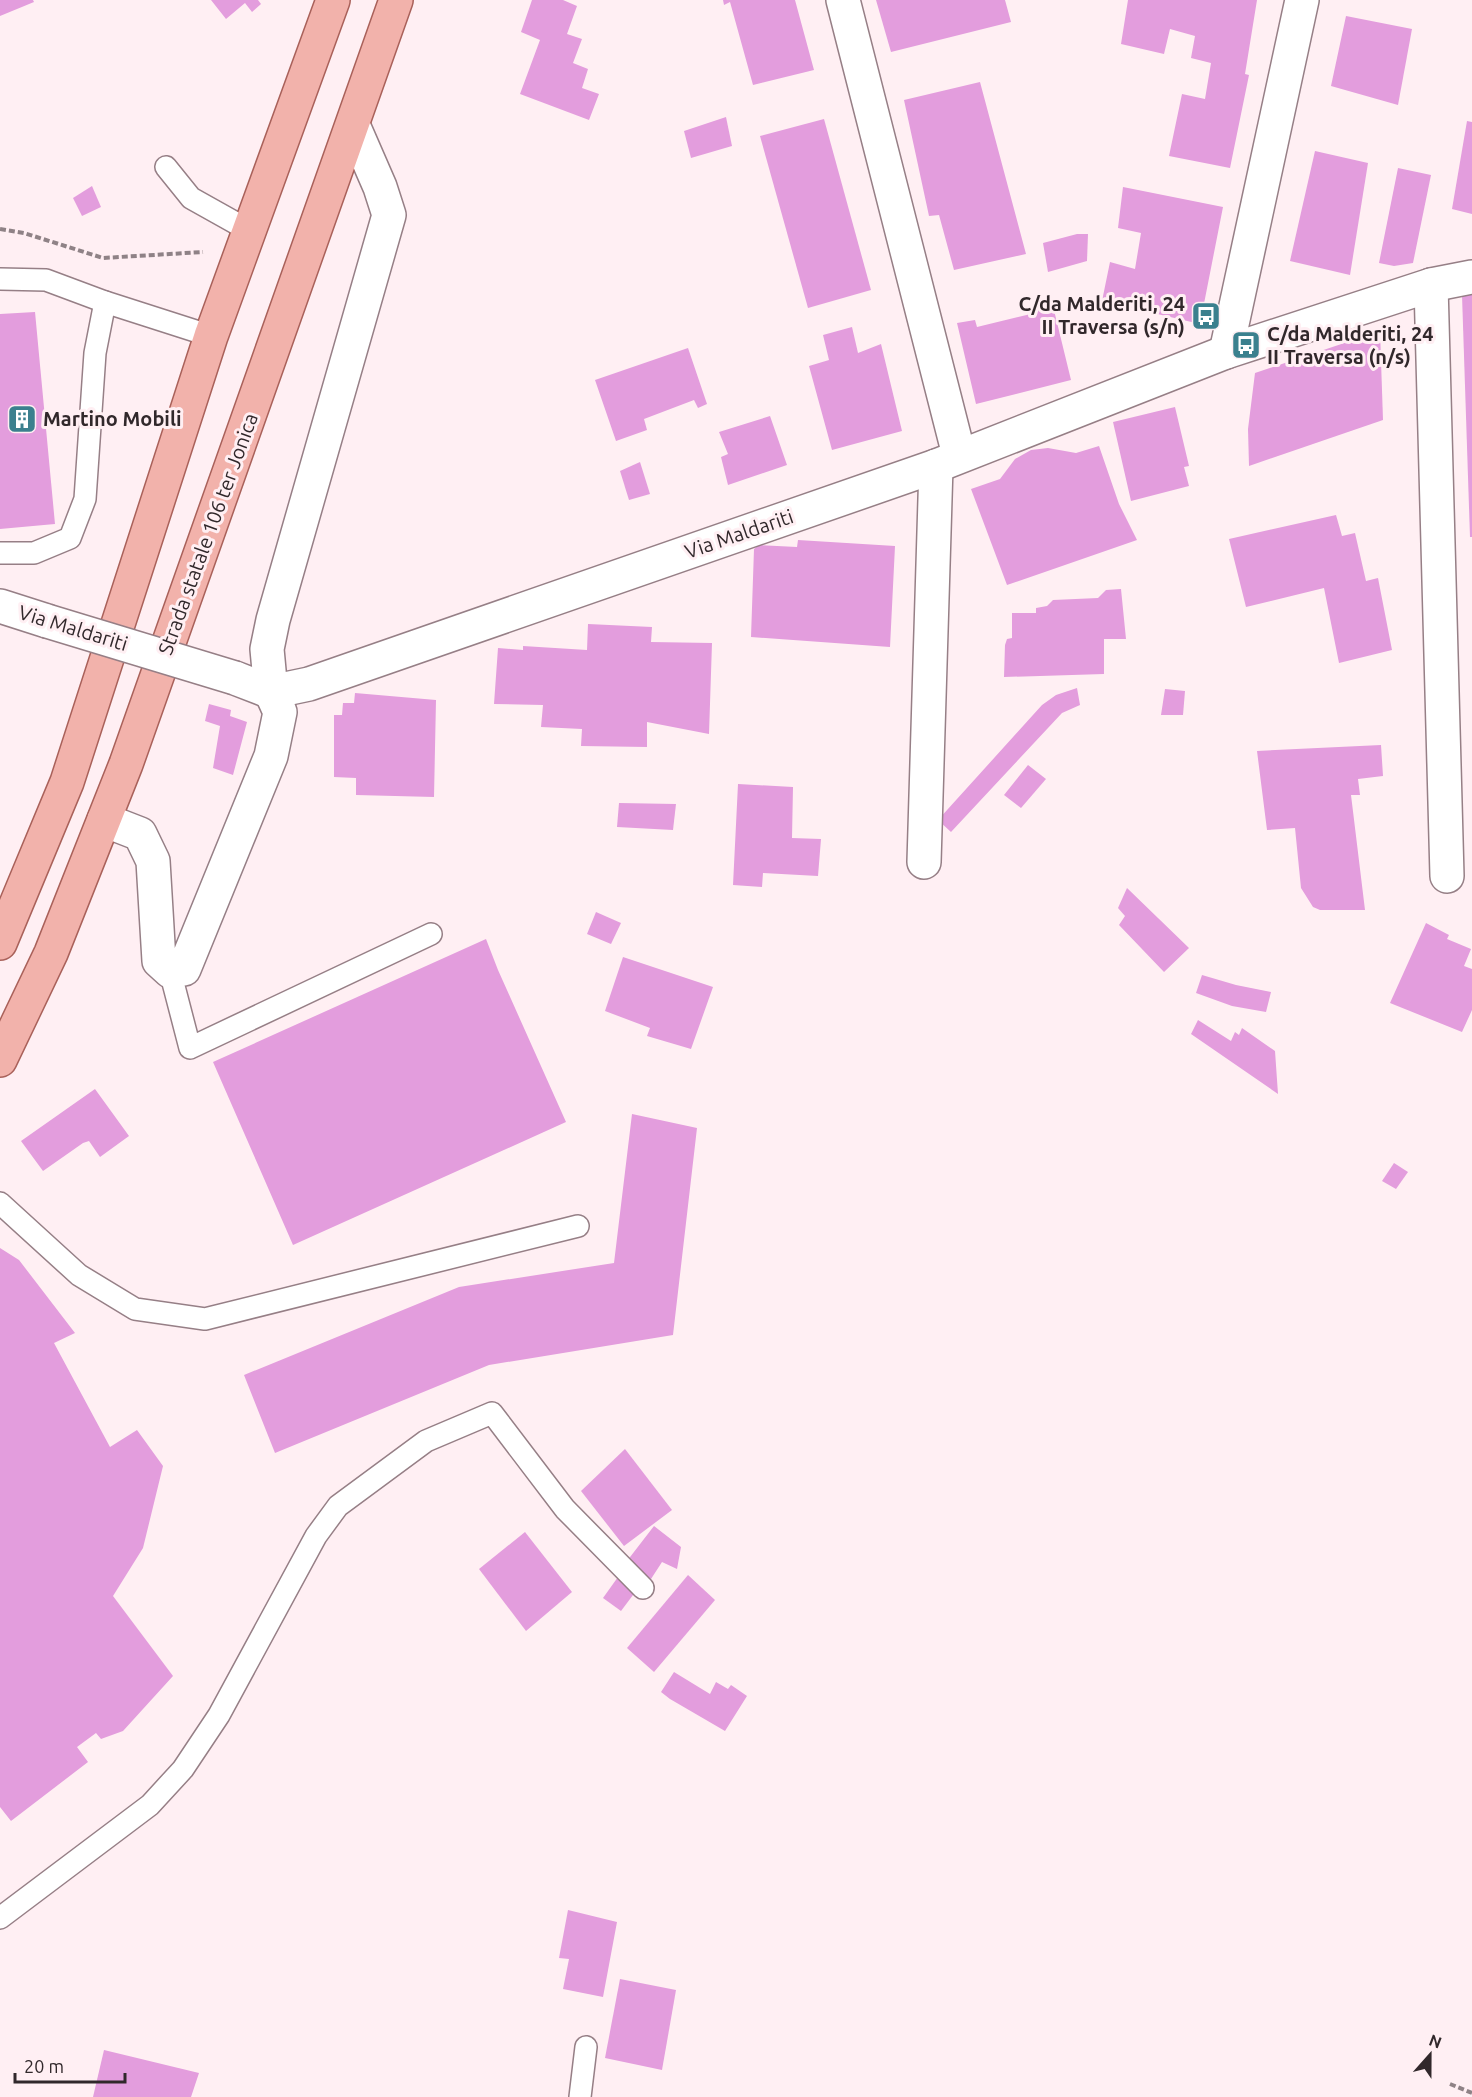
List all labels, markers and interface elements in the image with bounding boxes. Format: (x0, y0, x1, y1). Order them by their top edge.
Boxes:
place label: C/da Malderiti, 24 II Traversa (s/n) (1019, 292, 1185, 338)
bus stop icon: C/da Malderiti, 24 II Traversa (s/n) (1190, 300, 1222, 332)
place label: C/da Malderiti, 24 II Traversa (n/s) (1267, 322, 1433, 368)
bus stop icon: C/da Malderiti, 24 II Traversa (n/s) (1230, 329, 1262, 361)
building icon: Martino Mobili (6, 403, 38, 435)
place label: Martino Mobili (43, 407, 182, 430)
street label: Strada statale 106 ter Jonica (153, 410, 262, 658)
street label: Via Maldariti (682, 504, 796, 563)
street label: Via Maldariti (16, 600, 131, 655)
north arrow (1400, 2025, 1460, 2085)
text: N (1427, 2030, 1444, 2052)
scale bar (15, 2046, 124, 2084)
text: 20 m (24, 2056, 64, 2076)

